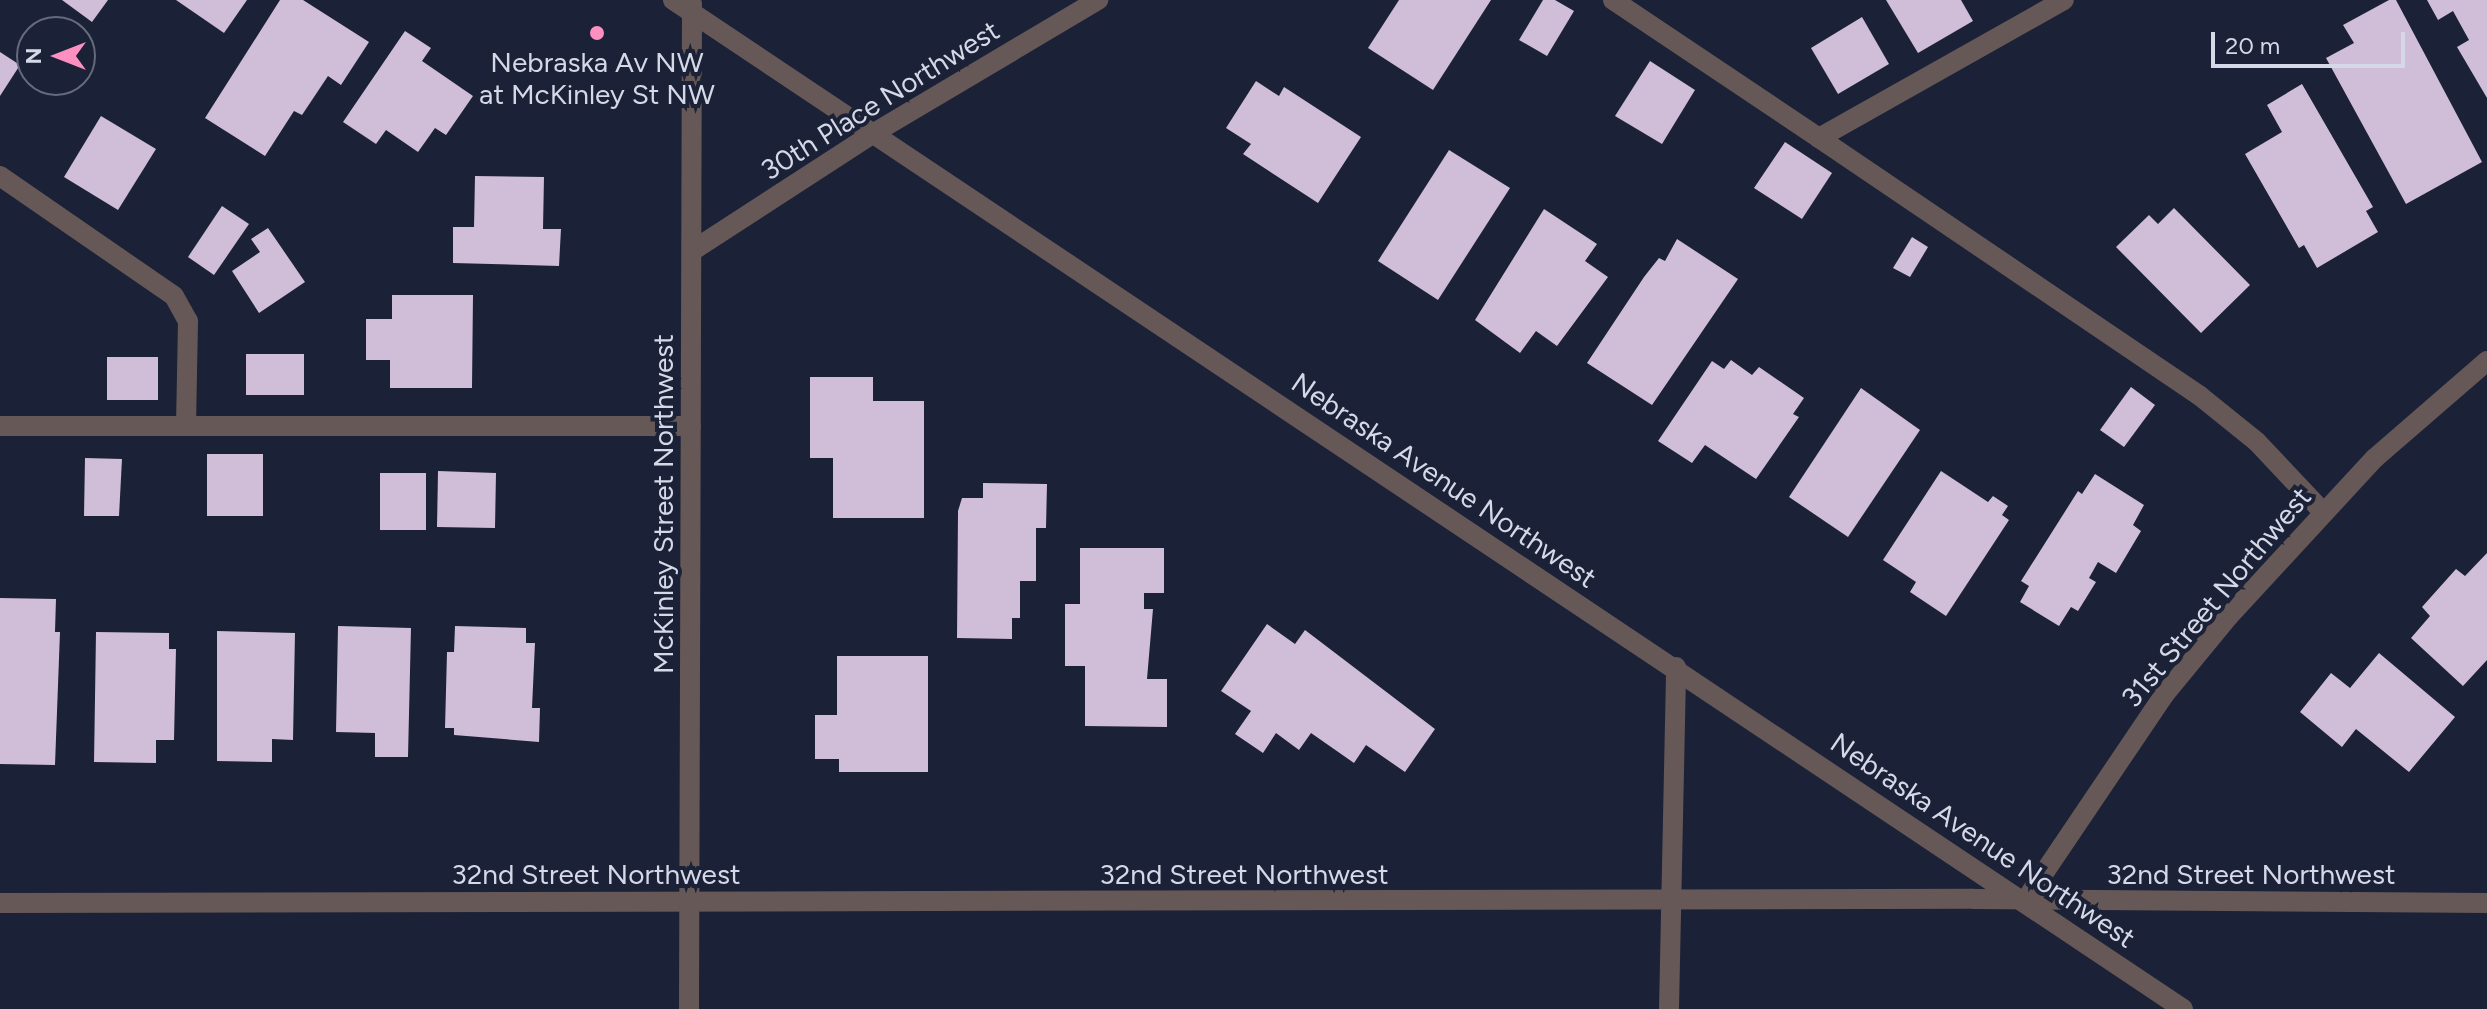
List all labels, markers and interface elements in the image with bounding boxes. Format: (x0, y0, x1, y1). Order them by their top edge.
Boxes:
street label: 30th Place Northwest (755, 13, 1005, 187)
north arrow (16, 16, 96, 96)
scale bar (2215, 16, 2409, 66)
marker: Nebraska Av NW at McKinley St NW (588, 24, 606, 42)
text: 20 m (2225, 31, 2280, 60)
place label: Nebraska Av NW at McKinley St NW (479, 45, 715, 111)
text: N (20, 48, 47, 65)
street label: McKinley Street Northwest (646, 334, 680, 674)
street label: Nebraska Avenue Northwest (1285, 365, 1603, 595)
street label: 31st Street Northwest (2114, 480, 2318, 714)
street label: Nebraska Avenue Northwest (1824, 725, 2142, 955)
street label: 32nd Street Northwest (451, 857, 741, 891)
street label: 32nd Street Northwest (1099, 857, 1389, 891)
street label: 32nd Street Northwest (2106, 857, 2396, 891)

